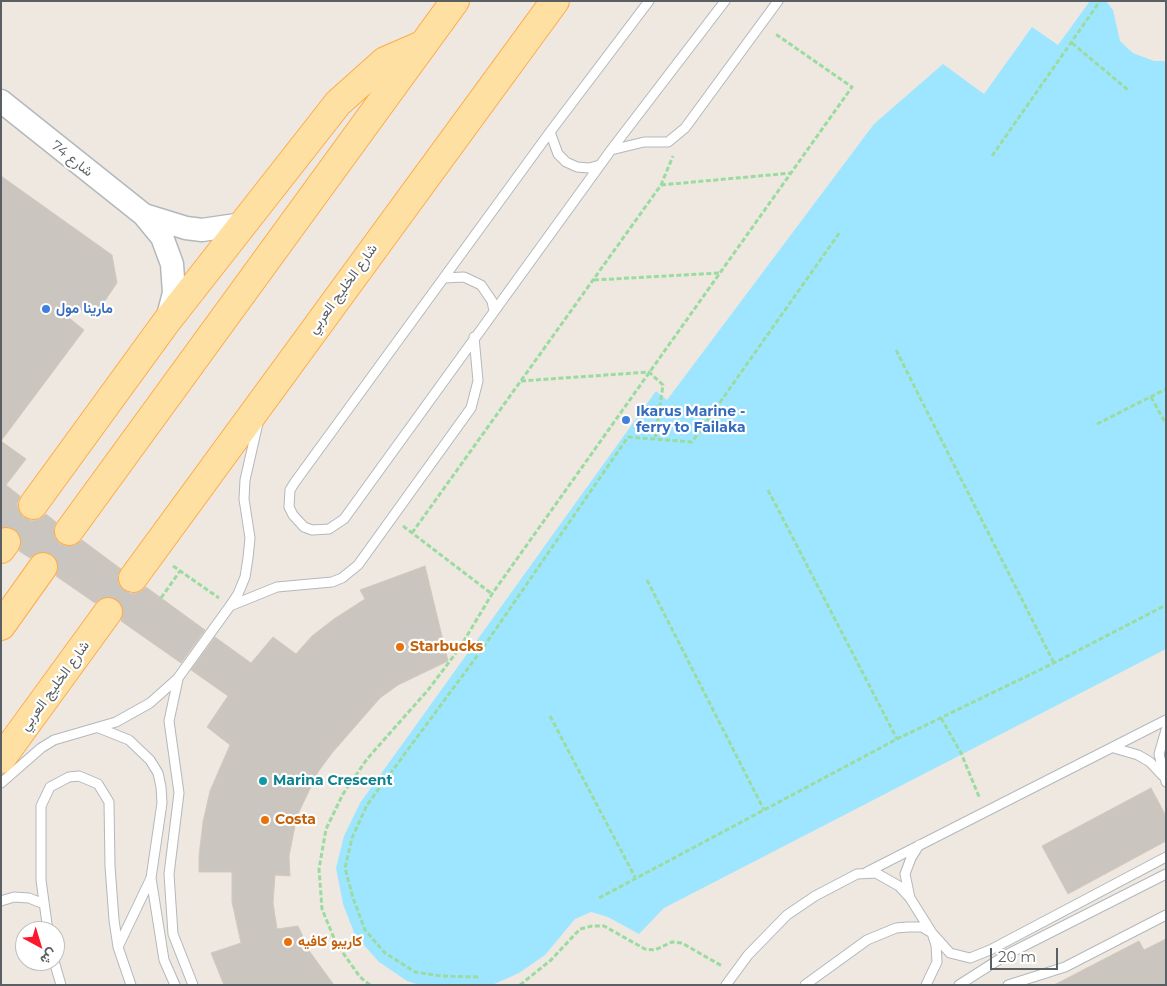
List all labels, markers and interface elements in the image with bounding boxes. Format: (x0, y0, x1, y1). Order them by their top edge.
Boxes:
street label: شارع 74 (48, 137, 96, 181)
street label: شارع الخليج العربي (305, 241, 381, 337)
place label: مارينا مول (56, 301, 113, 317)
marker: مارينا مول (40, 303, 52, 315)
place label: Ikarus Marine - ferry to Failaka (636, 404, 746, 437)
marker: Ikarus Marine - ferry to Failaka (620, 414, 632, 426)
street label: شارع الخليج العربي (17, 638, 93, 734)
place label: Starbucks (410, 639, 483, 655)
marker: Starbucks (394, 641, 406, 653)
place label: Marina Crescent (273, 773, 393, 789)
marker: Marina Crescent (257, 775, 269, 787)
place label: Costa (275, 812, 316, 828)
marker: Costa (259, 814, 271, 826)
north arrow (15, 921, 65, 971)
place label: كاريبو كافيه (298, 934, 362, 950)
marker: كاريبو كافيه (282, 936, 294, 948)
scale bar (992, 938, 1060, 970)
text: ش (37, 945, 61, 969)
text: 20 m (998, 947, 1036, 966)

